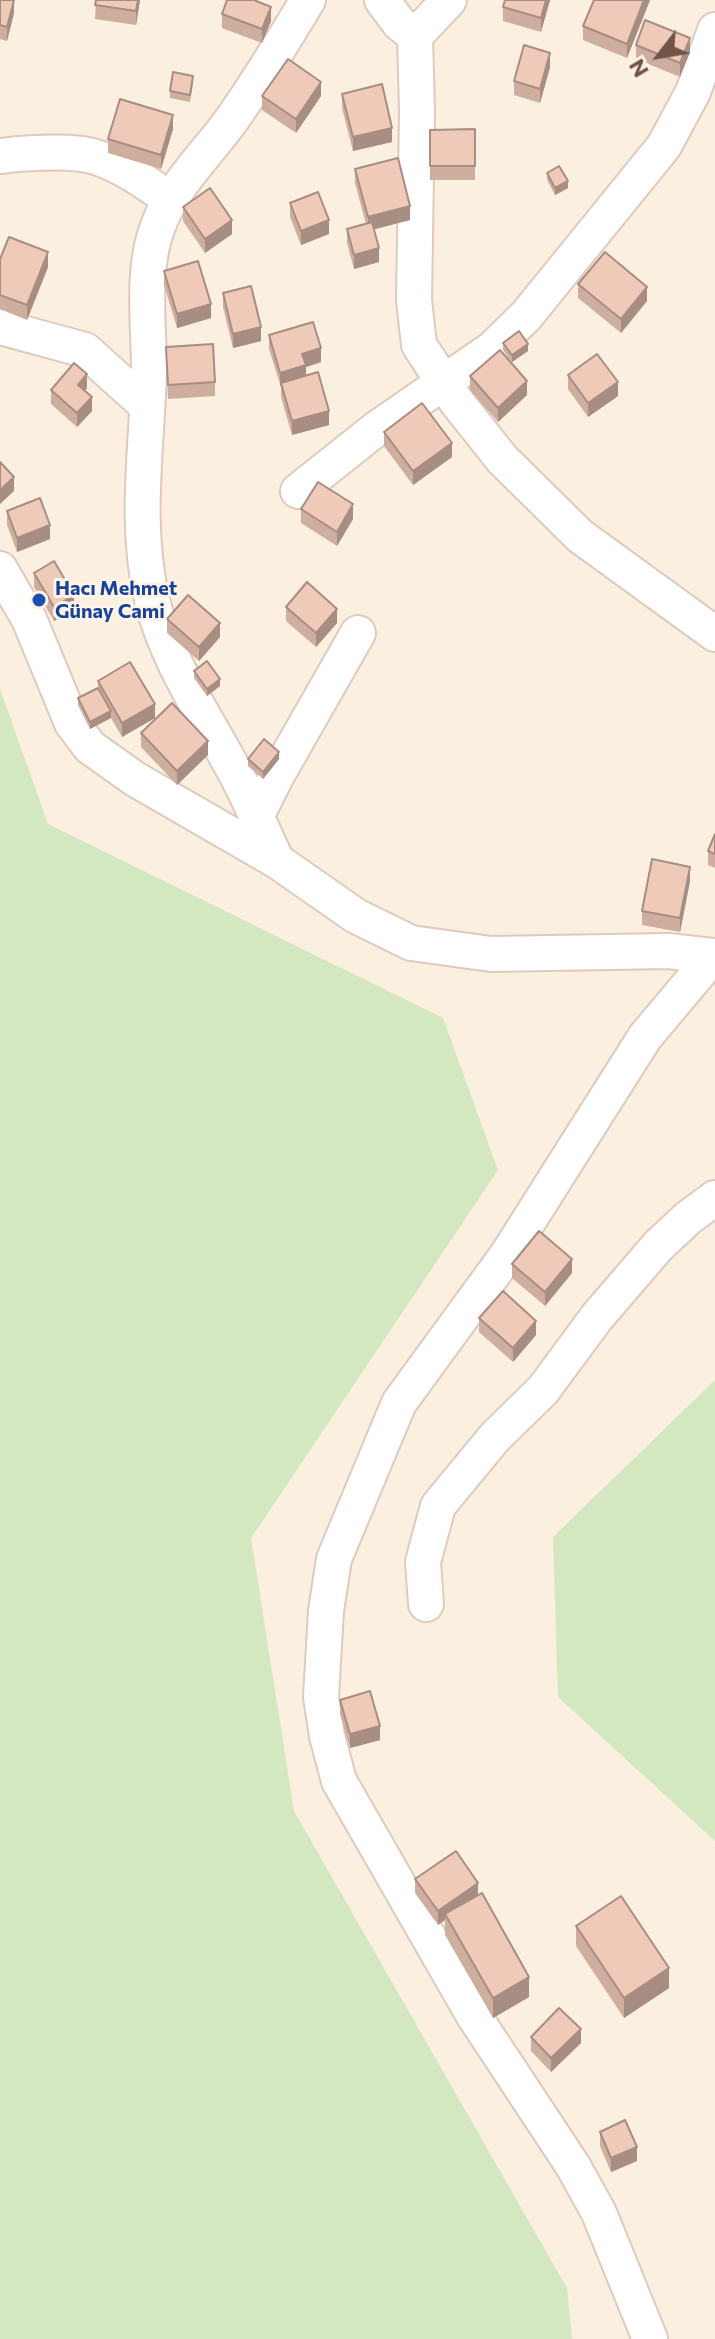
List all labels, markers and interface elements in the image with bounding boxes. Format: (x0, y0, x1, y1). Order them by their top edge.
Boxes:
north arrow (619, 16, 699, 96)
text: N (622, 55, 654, 83)
place label: Hacı Mehmet Günay Cami (55, 576, 177, 623)
marker: Hacı Mehmet Günay Cami (30, 591, 48, 609)

